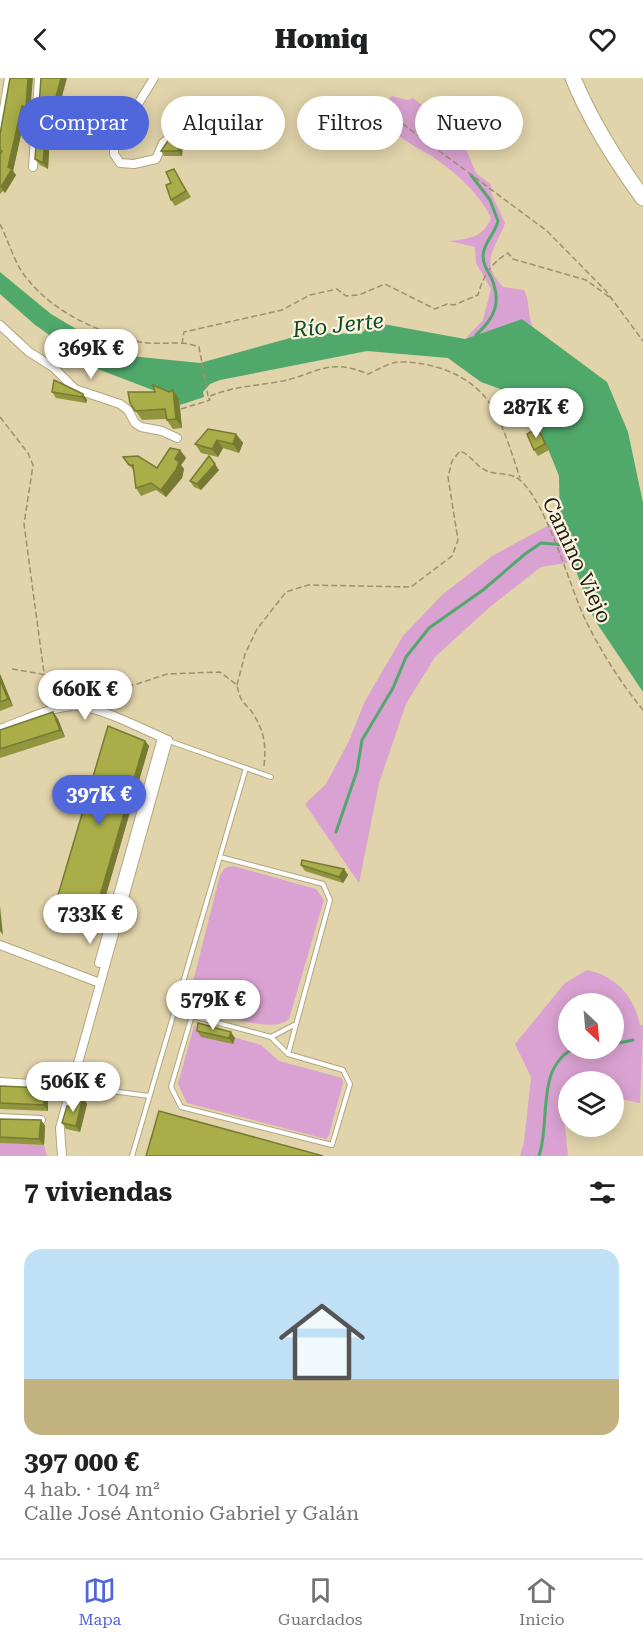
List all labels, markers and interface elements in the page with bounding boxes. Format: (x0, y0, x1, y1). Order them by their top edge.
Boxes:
icon: back (24, 23, 57, 56)
text: Homiq (275, 23, 368, 55)
icon: heart (586, 23, 619, 56)
chip: Comprar (18, 96, 149, 150)
chip: Alquilar (161, 96, 285, 150)
chip: Filtros (297, 96, 403, 150)
chip: Nuevo (415, 96, 523, 150)
water label: Río Jerte (290, 308, 385, 342)
pin: 369K € (42, 329, 140, 380)
text: 369K € (58, 336, 124, 360)
pin: 287K € (487, 388, 585, 439)
text: 287K € (503, 395, 569, 419)
street label: Camino Viejo (537, 493, 617, 627)
pin: 660K € (36, 670, 134, 721)
text: 660K € (52, 677, 118, 701)
pin: 397K € (50, 775, 148, 826)
text: 397K € (66, 782, 132, 806)
pin: 733K € (41, 894, 139, 945)
text: 733K € (57, 901, 123, 925)
pin: 579K € (164, 980, 262, 1031)
text: 579K € (180, 987, 246, 1011)
north arrow (558, 993, 624, 1059)
map controls (558, 993, 624, 1137)
pin: 506K € (24, 1062, 122, 1113)
text: 506K € (40, 1069, 106, 1093)
button: layers (558, 1071, 624, 1137)
icon: filters (586, 1176, 619, 1209)
text: 7 viviendas (24, 1177, 172, 1207)
icon: home (268, 1288, 376, 1396)
text: 397 000 € (24, 1447, 139, 1477)
text: 4 hab. · 104 m² (24, 1477, 160, 1501)
text: Calle José Antonio Gabriel y Galán (24, 1501, 359, 1525)
tab: Mapa (78, 1574, 121, 1629)
tab: Guardados (278, 1574, 362, 1629)
tab: Inicio (519, 1574, 565, 1629)

